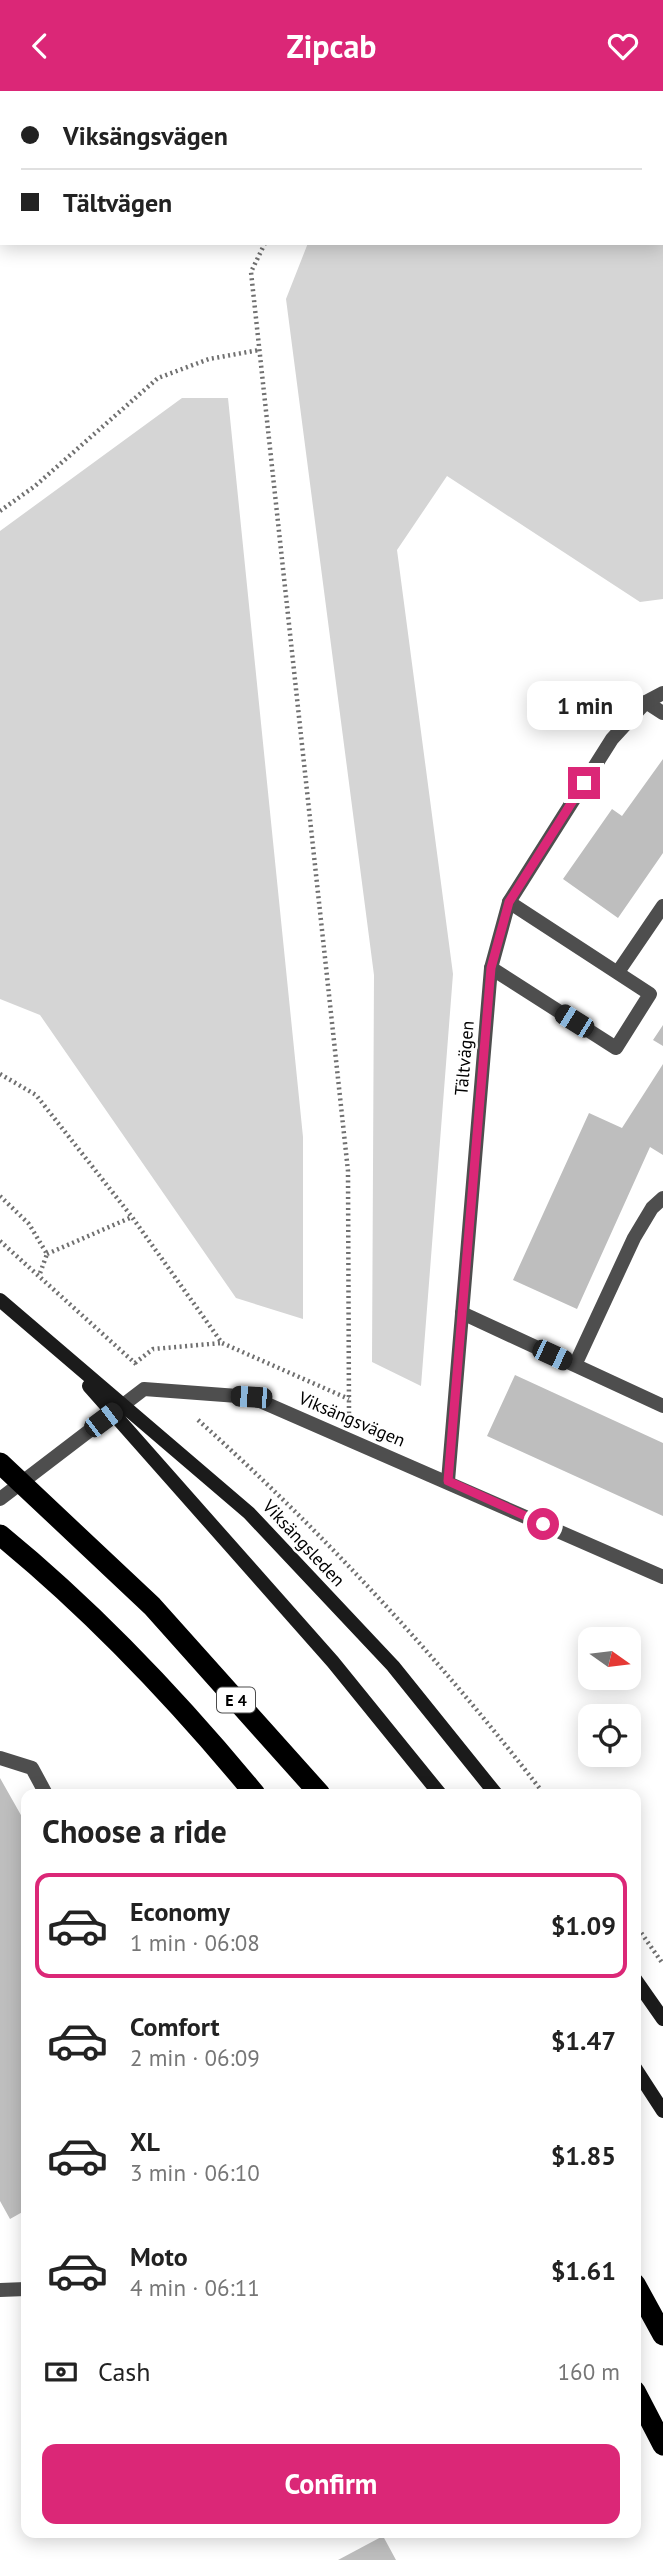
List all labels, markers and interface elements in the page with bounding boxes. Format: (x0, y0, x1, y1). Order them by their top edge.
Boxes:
text: Zipcab (286, 25, 377, 67)
icon: back (21, 27, 59, 65)
icon: heart (604, 27, 642, 65)
text: Viksängsvägen (63, 119, 228, 152)
text: Tältvägen (63, 186, 172, 219)
callout: 1 min (526, 681, 642, 731)
text: 1 min (557, 691, 613, 720)
route end (568, 767, 600, 799)
car (551, 1001, 598, 1041)
street label: Tältvägen (449, 1020, 479, 1096)
car (529, 1337, 576, 1373)
car (230, 1385, 273, 1409)
street label: Viksängsvägen (294, 1386, 409, 1452)
car (80, 1399, 127, 1441)
street label: Viksängsleden (257, 1494, 350, 1591)
route start (527, 1508, 559, 1540)
north arrow (578, 1627, 640, 1691)
map controls (578, 1627, 641, 1767)
road number: E 4 (217, 1687, 255, 1713)
button: locate (578, 1704, 641, 1767)
text: Choose a ride (42, 1810, 227, 1852)
icon: car (46, 1894, 109, 1957)
text: Economy (130, 1895, 230, 1928)
text: $1.09 (551, 1909, 616, 1942)
text: 1 min · 06:08 (130, 1928, 260, 1957)
icon: car (46, 2009, 109, 2072)
text: Comfort (130, 2010, 220, 2043)
text: $1.47 (551, 2024, 616, 2057)
text: 2 min · 06:09 (130, 2043, 260, 2072)
icon: car (46, 2124, 109, 2187)
text: XL (130, 2125, 160, 2158)
text: $1.85 (551, 2139, 616, 2172)
text: 3 min · 06:10 (130, 2158, 260, 2187)
icon: car (46, 2239, 109, 2302)
text: Moto (130, 2240, 188, 2273)
text: $1.61 (551, 2254, 616, 2287)
text: 4 min · 06:11 (130, 2273, 260, 2302)
icon: cash (42, 2353, 80, 2391)
text: Cash (98, 2355, 150, 2388)
text: 160 m (558, 2357, 620, 2386)
button: Confirm (42, 2444, 620, 2524)

